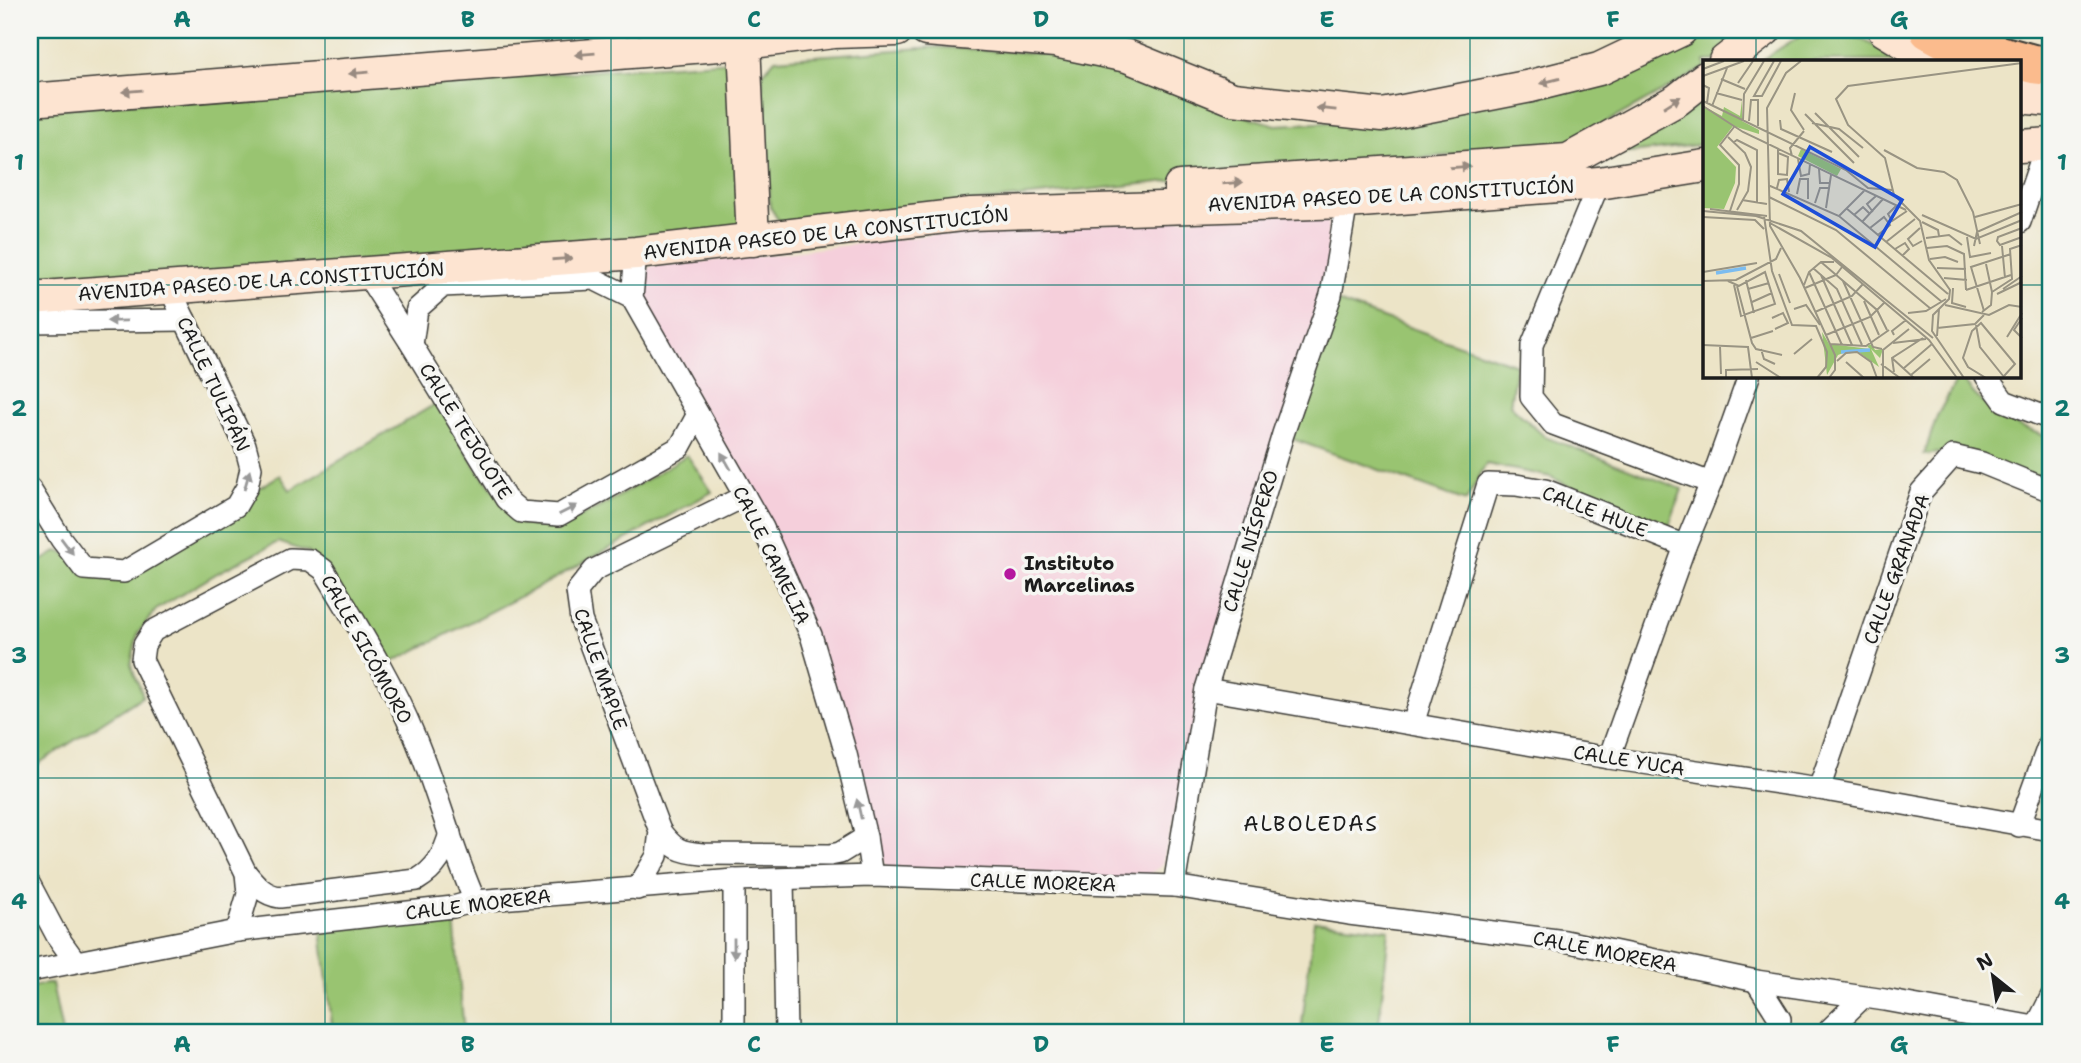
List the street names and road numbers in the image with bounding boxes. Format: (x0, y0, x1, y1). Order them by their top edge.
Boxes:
street label: AVENIDA PASEO DE LA CONSTITUCIÓN (1207, 172, 1575, 218)
street label: AVENIDA PASEO DE LA CONSTITUCIÓN (642, 201, 1010, 265)
street label: AVENIDA PASEO DE LA CONSTITUCIÓN (77, 255, 445, 307)
street label: CALLE TULIPÁN (171, 312, 257, 456)
street label: CALLE TEJOLOTE (414, 358, 518, 504)
street label: CALLE NÍSPERO (1216, 467, 1284, 615)
street label: CALLE HULE (1538, 480, 1651, 543)
street label: CALLE CAMELIA (727, 482, 816, 629)
street label: CALLE GRANADA (1858, 490, 1935, 648)
street label: CALLE SICÓMORO (315, 570, 419, 728)
street label: CALLE MAPLE (568, 605, 633, 734)
street label: CALLE YUCA (1572, 739, 1687, 782)
street label: CALLE MORERA (970, 867, 1117, 898)
street label: CALLE MORERA (404, 883, 552, 926)
street label: CALLE MORERA (1531, 925, 1679, 978)

